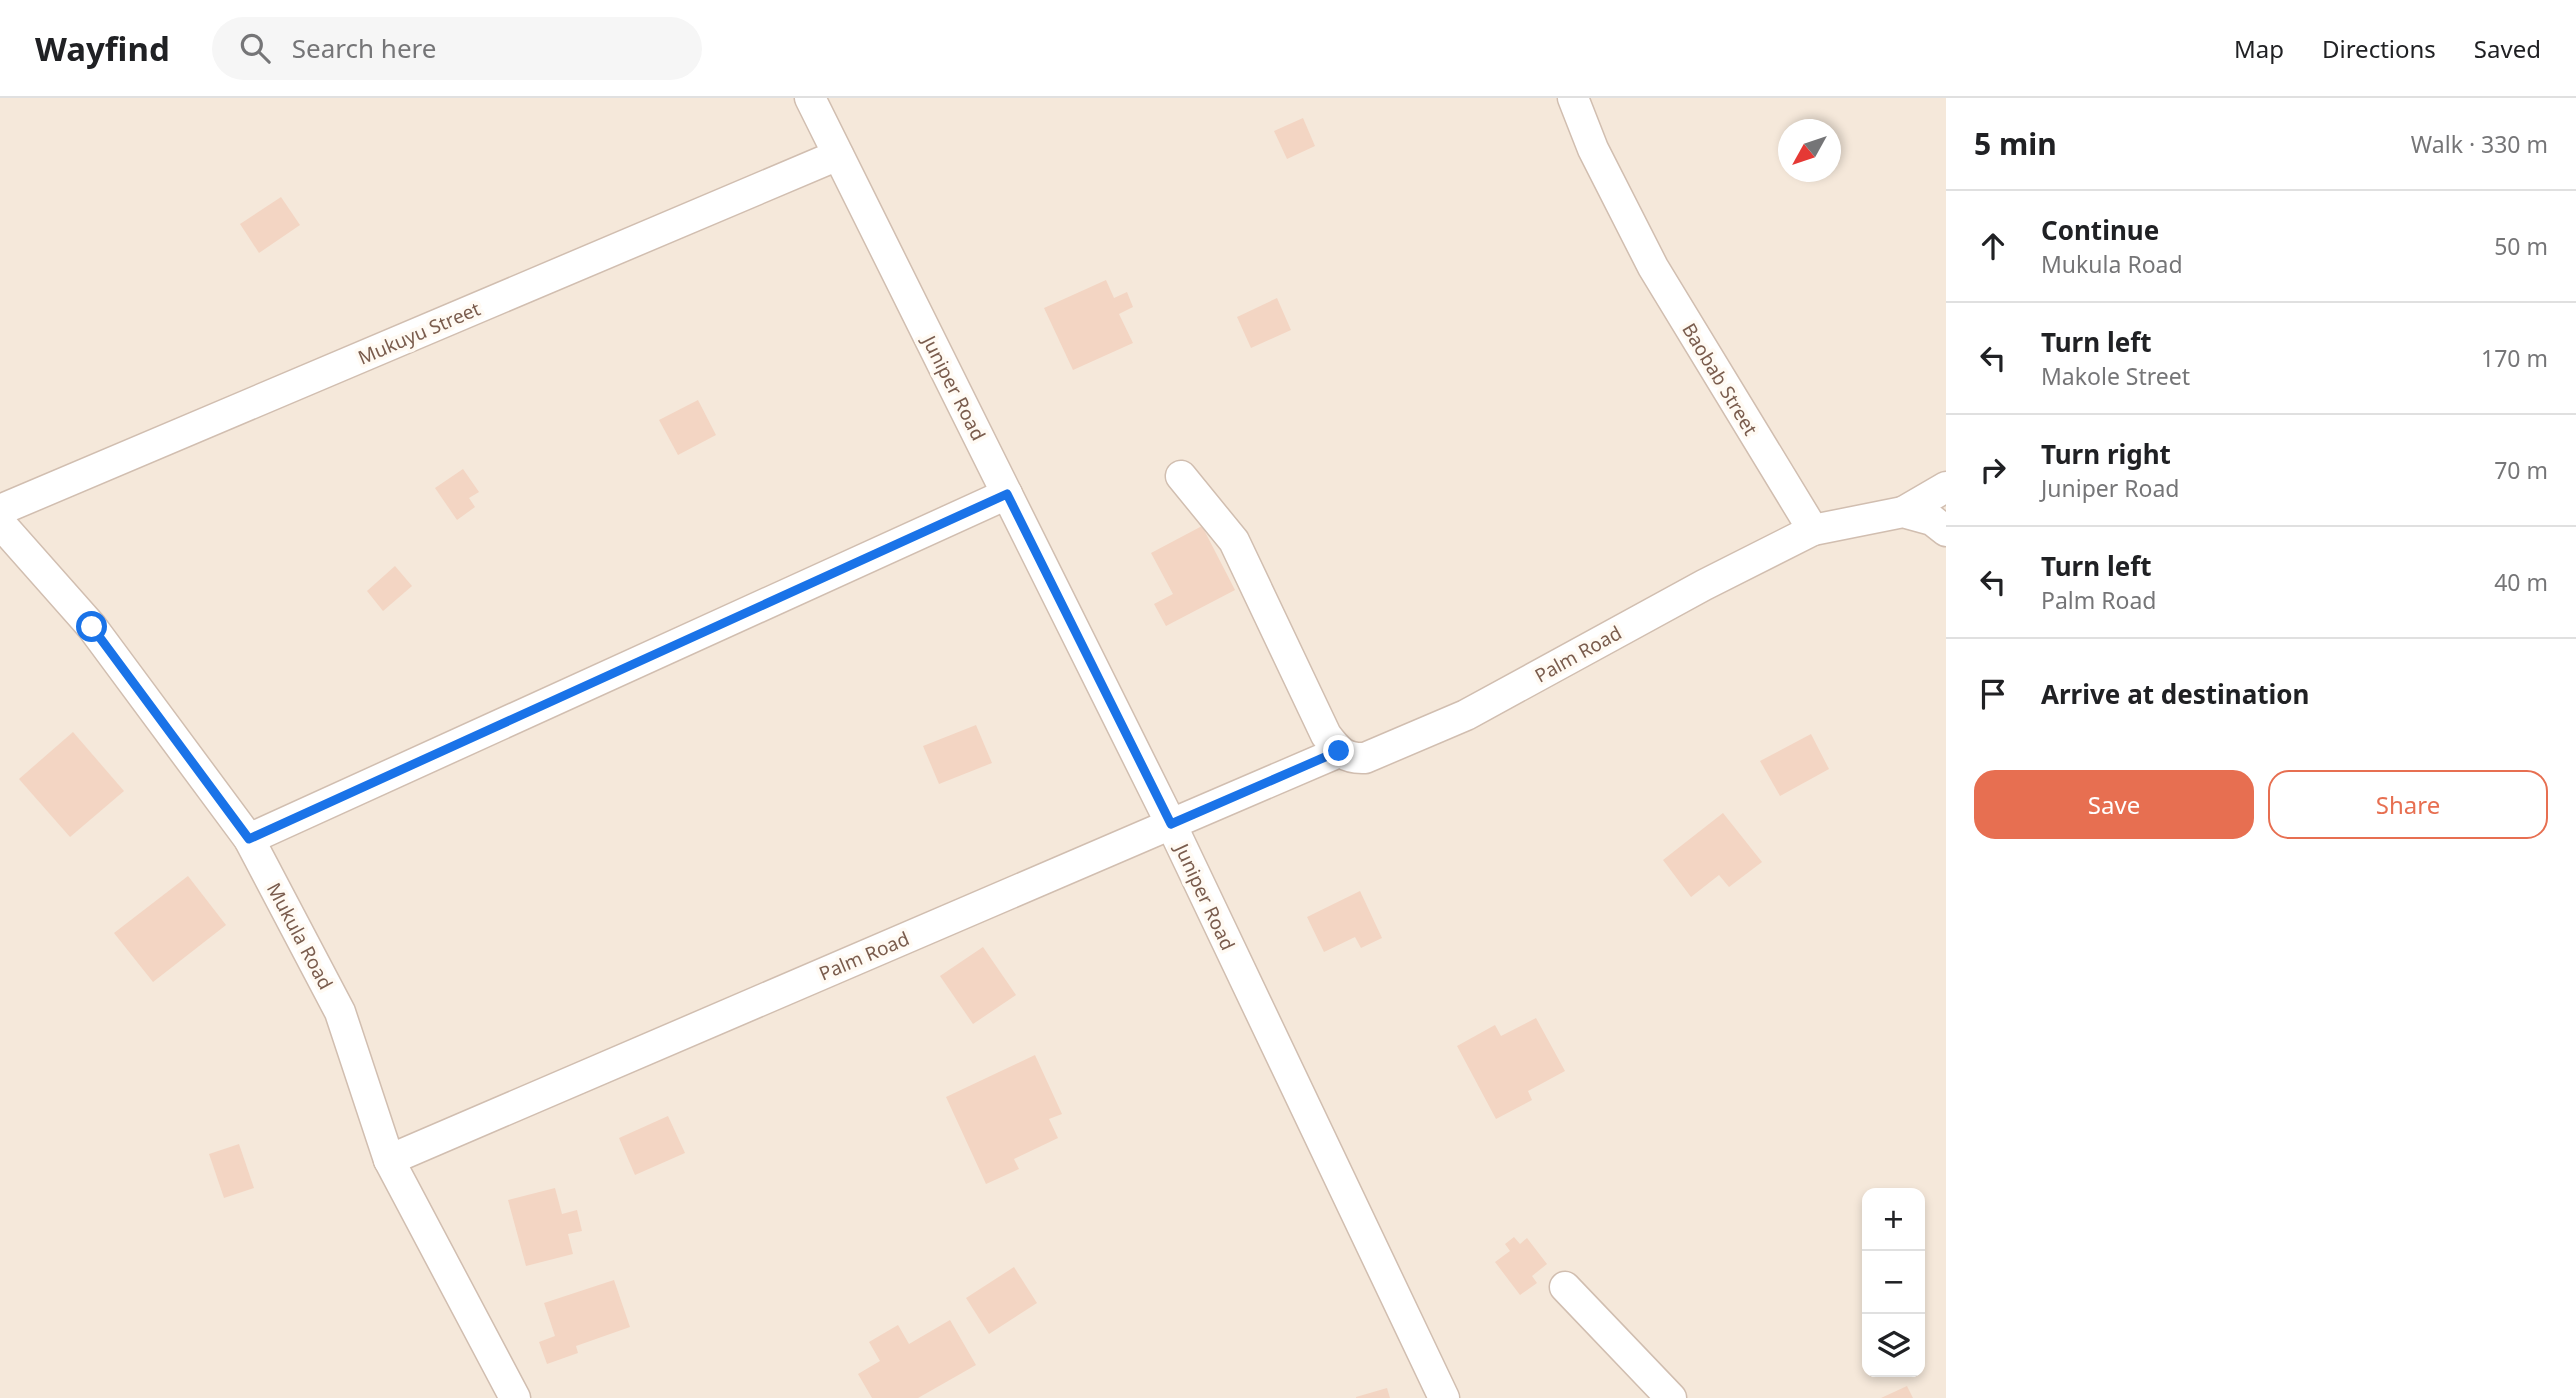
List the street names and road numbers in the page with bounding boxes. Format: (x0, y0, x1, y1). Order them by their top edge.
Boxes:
street label: Mukuyu Street (354, 296, 484, 370)
street label: Baobab Street (1676, 318, 1764, 440)
street label: Juniper Road (916, 329, 992, 445)
street label: Palm Road (1530, 619, 1626, 689)
street label: Juniper Road (1168, 838, 1241, 954)
street label: Mukula Road (261, 878, 339, 994)
street label: Palm Road (815, 925, 913, 987)

